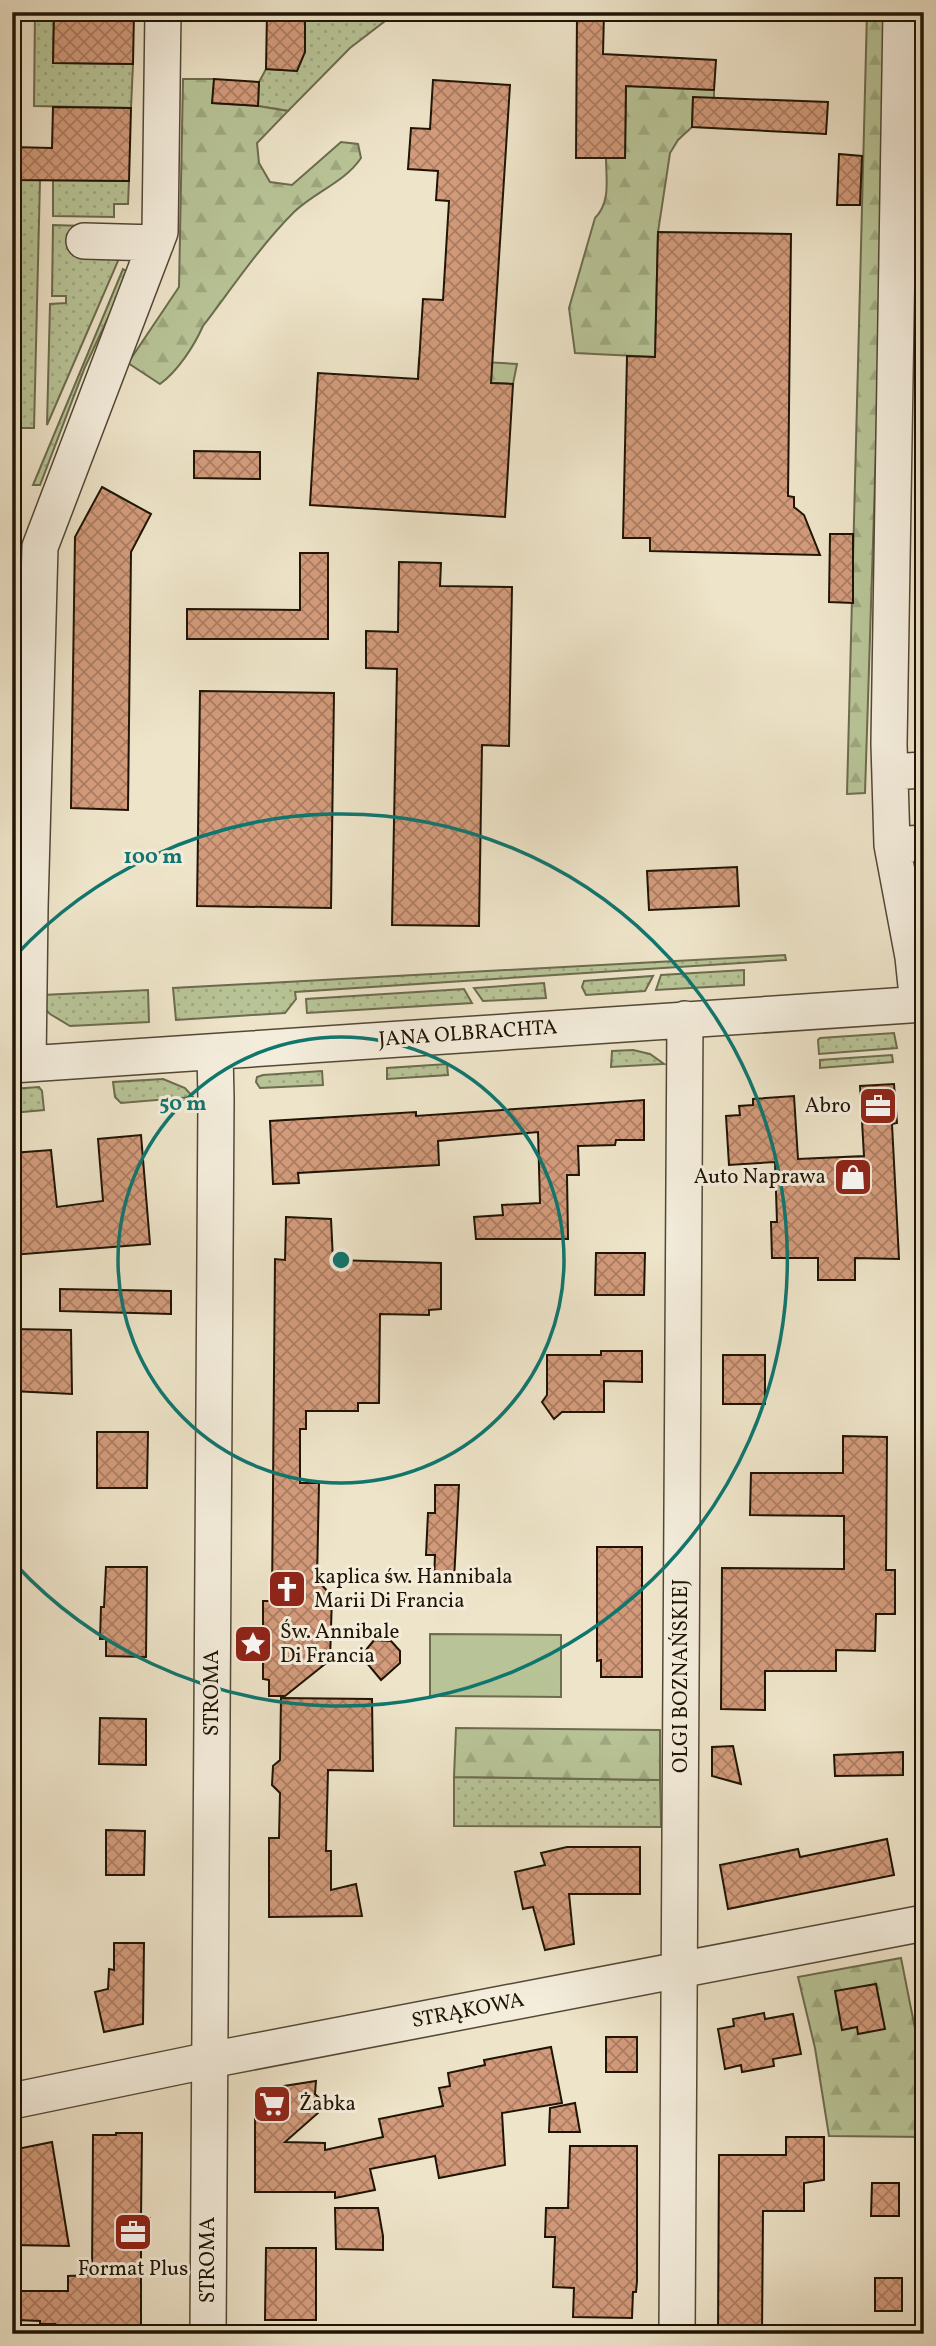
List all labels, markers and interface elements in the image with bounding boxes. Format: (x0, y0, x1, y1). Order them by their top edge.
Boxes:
text: 100 m (123, 843, 183, 872)
street label: JANA OLBRACHTA (378, 1013, 559, 1055)
office icon: Abro (857, 1085, 899, 1127)
text: 50 m (159, 1090, 207, 1119)
place label: Abro (805, 1092, 851, 1121)
shop icon: Auto Naprawa (832, 1156, 874, 1198)
place label: Auto Naprawa (694, 1163, 826, 1192)
centre of rings (329, 1248, 353, 1272)
place label: kaplica św. Hannibala Marii Di Francia (314, 1563, 513, 1616)
church icon: kaplica św. Hannibala Marii Di Francia (266, 1568, 308, 1610)
street label: OLGI BOZNAŃSKIEJ (667, 1579, 696, 1773)
place label: Św. Annibale Di Francia (280, 1618, 400, 1671)
place icon: Św. Annibale Di Francia (232, 1623, 274, 1665)
street label: STROMA (198, 1650, 227, 1736)
street label: STRĄKOWA (409, 1986, 527, 2036)
supermarket icon: Żabka (251, 2083, 293, 2125)
place label: Żabka (299, 2090, 356, 2119)
office icon: Format Plus (112, 2211, 154, 2253)
street label: STROMA (194, 2217, 223, 2303)
place label: Format Plus (78, 2255, 188, 2284)

